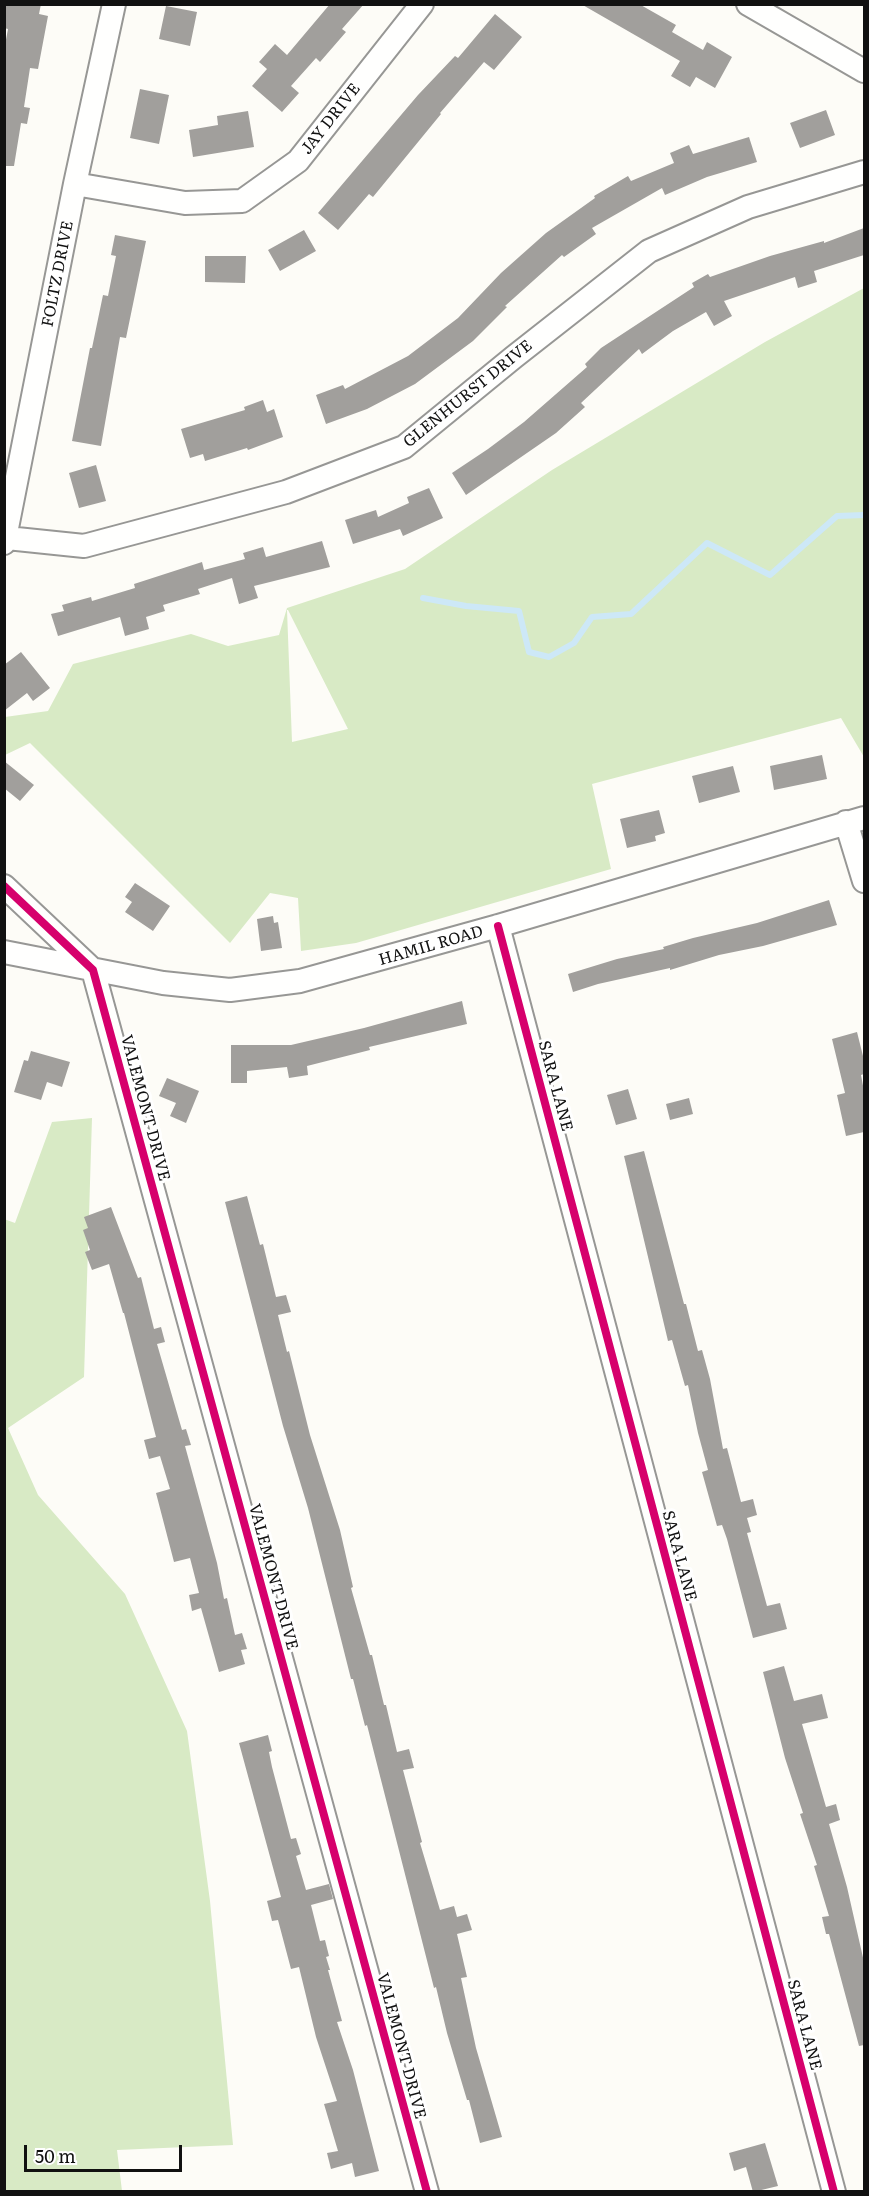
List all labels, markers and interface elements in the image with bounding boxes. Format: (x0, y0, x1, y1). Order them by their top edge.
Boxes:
street label: JAY DRIVE (297, 80, 365, 158)
street label: FOLTZ DRIVE (38, 219, 78, 329)
street label: GLENHURST DRIVE (400, 336, 536, 452)
street label: HAMIL ROAD (377, 922, 485, 970)
street label: VALEMONT DRIVE (116, 1033, 174, 1183)
street label: SARA LANE (534, 1039, 576, 1133)
street label: VALEMONT DRIVE (244, 1502, 302, 1652)
street label: SARA LANE (658, 1509, 700, 1603)
street label: VALEMONT DRIVE (372, 1971, 430, 2121)
street label: SARA LANE (783, 1978, 825, 2072)
scale bar (27, 2133, 184, 2171)
text: 50 m (35, 2142, 76, 2169)

